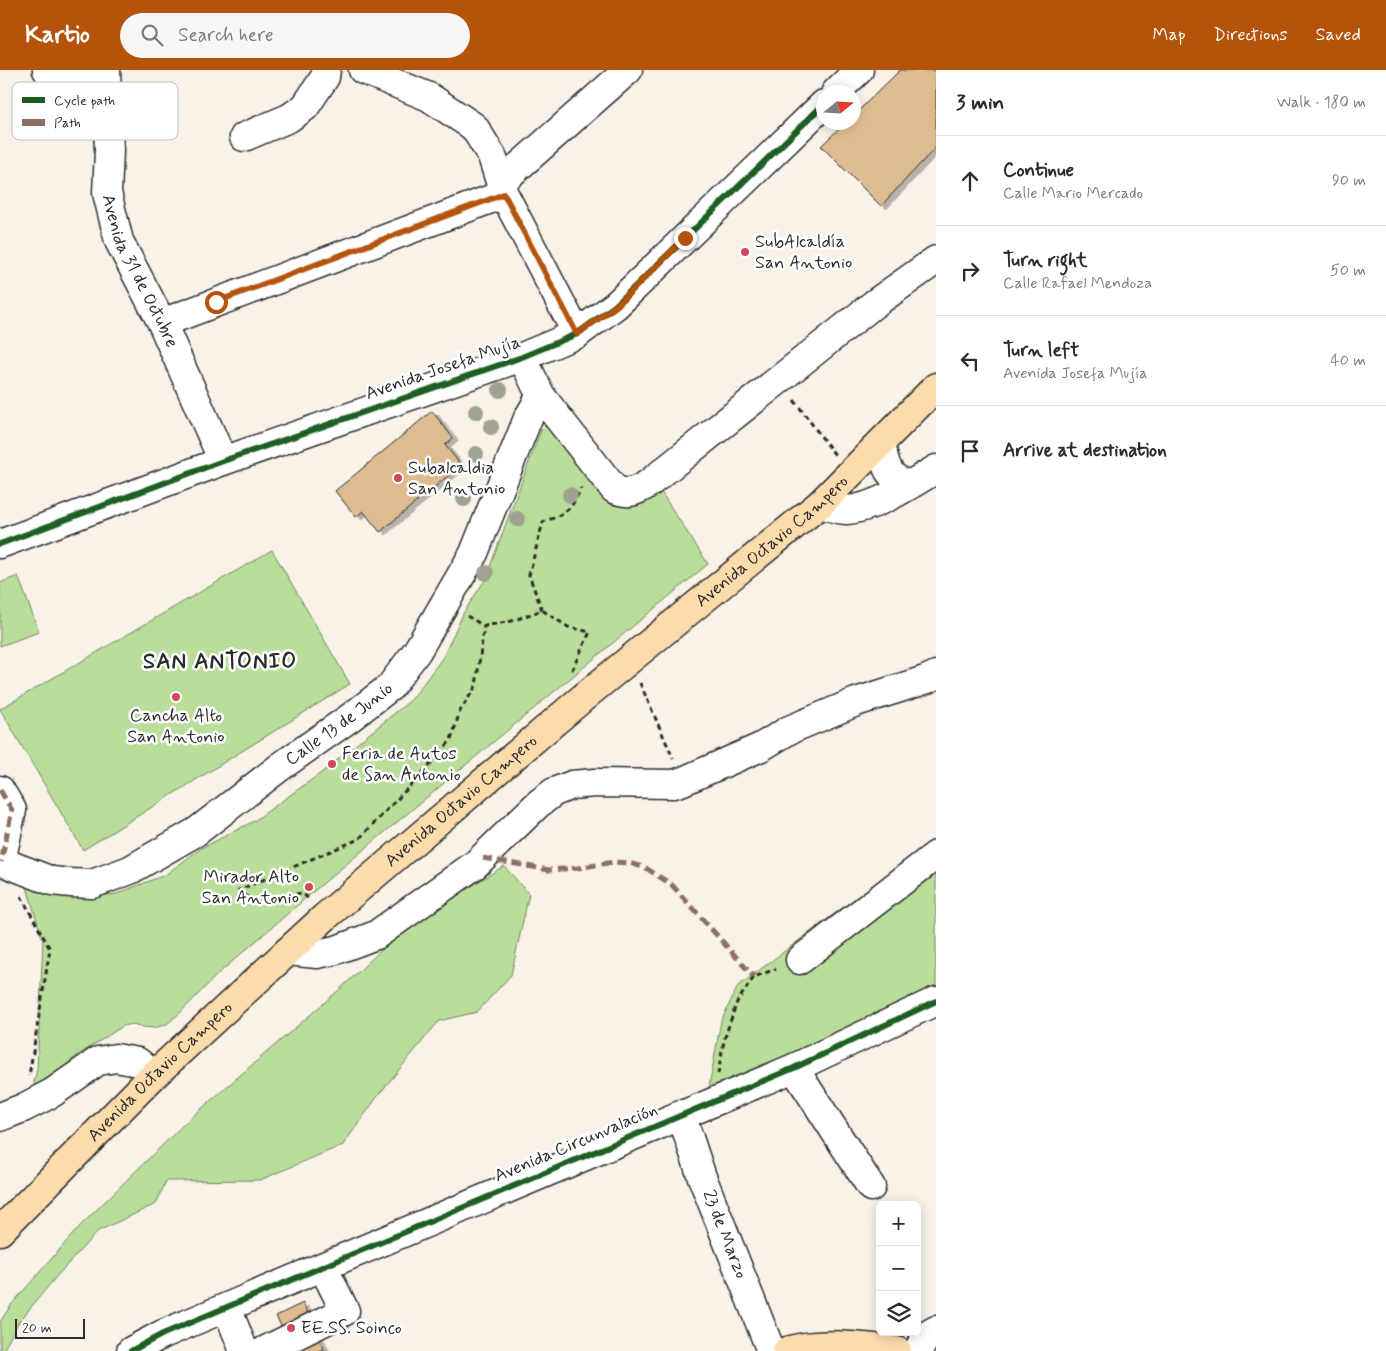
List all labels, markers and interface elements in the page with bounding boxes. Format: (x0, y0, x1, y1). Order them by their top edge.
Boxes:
search box (120, 13, 470, 58)
text: Kartio (25, 20, 90, 51)
icon: search (138, 21, 166, 49)
text: Search here (178, 23, 274, 48)
text: Map (1153, 23, 1186, 47)
text: Directions (1214, 23, 1288, 47)
text: Saved (1316, 23, 1361, 47)
legend (12, 82, 178, 140)
north arrow (816, 85, 861, 130)
text: 3 min (956, 89, 1004, 117)
text: Cycle path (54, 92, 115, 110)
text: Walk · 180 m (1277, 92, 1366, 113)
text: Path (54, 114, 81, 132)
text: Continue (1003, 158, 1074, 183)
icon: ahead (956, 167, 984, 195)
text: 90 m (1332, 170, 1366, 191)
text: Calle Mario Mercado (1003, 183, 1143, 204)
street label: Avenida 31 de Octubre (96, 192, 183, 352)
route end (674, 227, 697, 250)
place label: SubAlcaldía San Antonio (755, 230, 852, 275)
marker: SubAlcaldía San Antonio (739, 246, 751, 258)
text: Turn right (1003, 248, 1087, 273)
icon: right (956, 257, 984, 285)
text: 50 m (1330, 260, 1366, 281)
text: Calle Rafael Mendoza (1003, 273, 1152, 294)
route start (205, 291, 228, 314)
street label: Avenida Josefa Mujía (362, 330, 524, 406)
text: Turn left (1003, 338, 1079, 363)
icon: left (956, 347, 984, 375)
text: 40 m (1330, 350, 1366, 371)
text: Avenida Josefa Mujía (1003, 363, 1148, 384)
icon: arrive (956, 437, 984, 465)
text: Arrive at destination (1003, 438, 1167, 463)
place label: Subalcaldia San Antonio (408, 456, 505, 501)
street label: Avenida Octavio Campero (691, 470, 854, 613)
marker: Subalcaldia San Antonio (392, 472, 404, 484)
district label: SAN ANTONIO (143, 648, 297, 676)
street label: Calle 13 de Junio (281, 677, 398, 771)
marker: Cancha Alto San Antonio (170, 691, 182, 703)
place label: Cancha Alto San Antonio (127, 704, 225, 749)
street label: Avenida Octavio Campero (380, 729, 543, 873)
place label: Feria de Autos de San Antonio (342, 742, 461, 787)
marker: Feria de Autos de San Antonio (326, 758, 338, 770)
place label: Mirador Alto San Antonio (202, 865, 299, 910)
marker: Mirador Alto San Antonio (303, 881, 315, 893)
street label: Avenida Octavio Campero (82, 996, 238, 1147)
street label: Avenida Circunvalación (491, 1098, 661, 1188)
street label: 23 de Marzo (696, 1187, 753, 1282)
map controls (876, 1201, 921, 1336)
button: + (876, 1201, 921, 1246)
button: − (876, 1246, 921, 1291)
button: layers (876, 1291, 921, 1336)
scale bar (15, 1316, 85, 1339)
place label: EE.SS. Soinco (301, 1316, 402, 1340)
text: 20 m (22, 1319, 52, 1337)
marker: EE.SS. Soinco (285, 1322, 297, 1334)

